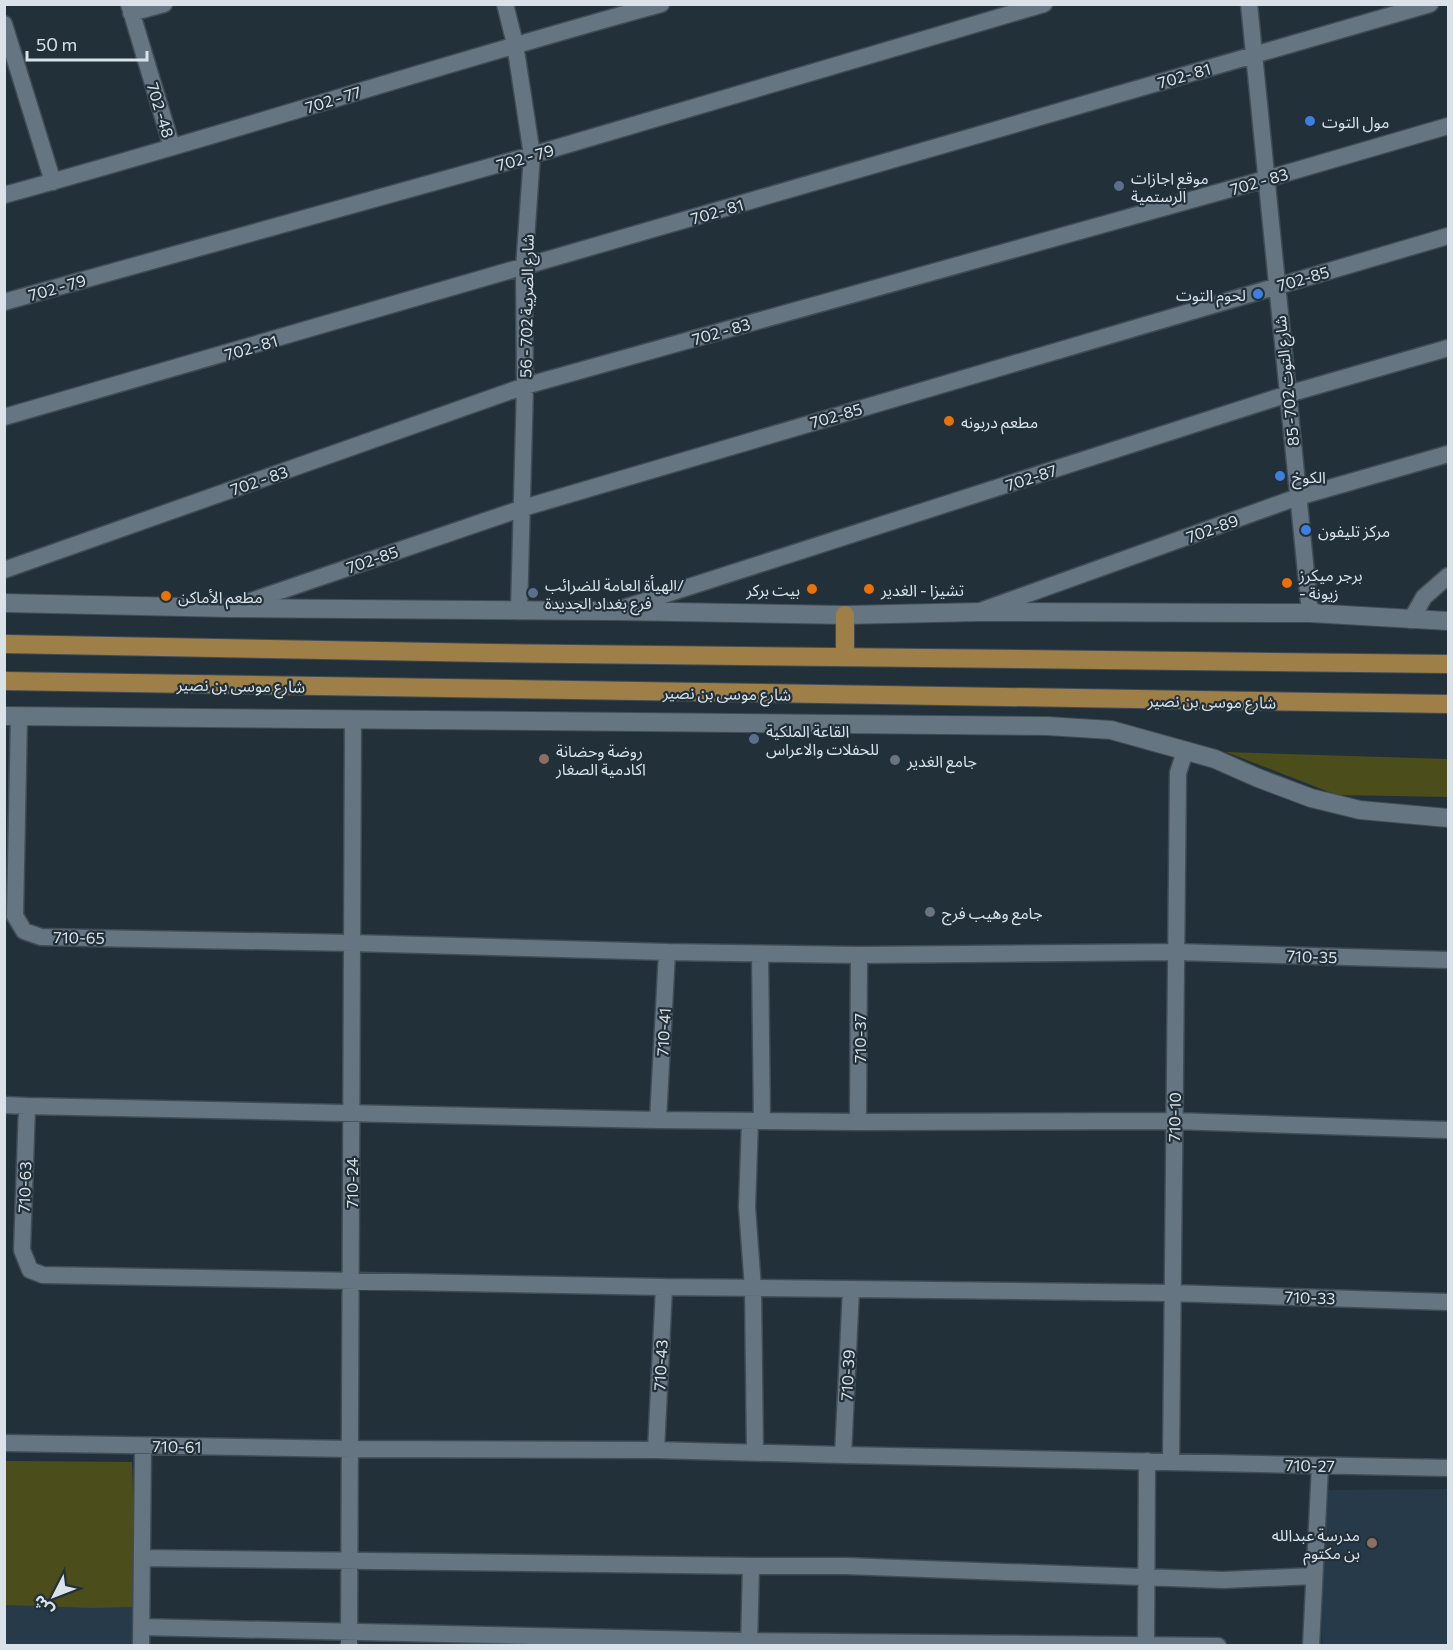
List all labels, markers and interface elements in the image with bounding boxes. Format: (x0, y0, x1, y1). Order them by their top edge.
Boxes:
scale bar (27, 24, 147, 62)
text: 50 m (36, 33, 77, 55)
street label: 702- 81 (1155, 58, 1213, 92)
street label: 702 -48 (144, 80, 178, 140)
street label: 702 - 77 (303, 82, 363, 116)
place label: مول التوت (1322, 112, 1390, 133)
marker: مول التوت (1303, 114, 1317, 128)
street label: 702 - 79 (494, 140, 556, 174)
street label: 702 - 83 (1228, 164, 1290, 198)
place label: موقع اجازات الرستمية (1131, 168, 1209, 206)
marker: موقع اجازات الرستمية (1112, 179, 1126, 193)
street label: 702- 81 (688, 194, 746, 228)
street label: شارع الضريبة 702 - 56 (515, 234, 541, 378)
street label: 702-85 (1275, 262, 1331, 294)
street label: 702 - 79 (26, 270, 88, 304)
place label: لحوم التوت (1176, 285, 1246, 308)
marker: لحوم التوت (1251, 287, 1265, 301)
street label: 702 - 83 (690, 314, 752, 348)
street label: شارع التوت 702- 85 (1270, 314, 1306, 447)
street label: 702- 81 (222, 330, 280, 364)
street label: 702-85 (808, 399, 864, 431)
place label: مطعم دربونه (961, 412, 1038, 435)
marker: مطعم دربونه (942, 414, 956, 428)
street label: 702-87 (1003, 460, 1059, 494)
street label: 702 - 83 (228, 461, 290, 499)
place label: الكوخ (1292, 467, 1326, 490)
marker: الكوخ (1273, 469, 1287, 483)
street label: 702-89 (1183, 510, 1241, 546)
place label: مركز تليفون (1318, 521, 1390, 541)
marker: مركز تليفون (1299, 523, 1313, 537)
street label: 702-85 (344, 541, 400, 577)
place label: برجر ميكرز - زيونة (1298, 565, 1363, 603)
place label: الهيأة العامة للضرائب/ فرع بغداد الجديدة (545, 575, 684, 616)
marker: برجر ميكرز - زيونة (1280, 576, 1294, 590)
place label: بيت بركر (745, 580, 800, 600)
place label: تشيزا - الغدير (880, 580, 964, 600)
marker: بيت بركر (805, 582, 819, 596)
marker: تشيزا - الغدير (862, 582, 876, 596)
marker: الهيأة العامة للضرائب/ فرع بغداد الجديدة (526, 586, 540, 600)
place label: مطعم الأماكن (178, 587, 263, 610)
marker: مطعم الأماكن (159, 589, 173, 603)
street label: شارع موسى بن نصير (176, 674, 305, 700)
street label: شارع موسى بن نصير (662, 682, 791, 708)
street label: شارع موسى بن نصير (1147, 690, 1276, 716)
place label: القاعة الملكية للحفلات والاعراس (766, 721, 879, 759)
marker: القاعة الملكية للحفلات والاعراس (747, 732, 761, 746)
place label: روضة وحضانة اكادمية الصغار (555, 741, 646, 779)
place label: جامع الغدير (906, 751, 977, 774)
marker: روضة وحضانة اكادمية الصغار (537, 752, 551, 766)
marker: جامع الغدير (888, 753, 902, 767)
place label: جامع وهيب فرج (942, 903, 1043, 926)
marker: جامع وهيب فرج (923, 905, 937, 919)
street label: 710-65 (53, 927, 105, 947)
street label: 710-35 (1286, 946, 1338, 966)
street label: 710-41 (652, 1007, 674, 1057)
street label: 710-37 (850, 1013, 869, 1063)
street label: 710-10 (1164, 1092, 1184, 1142)
street label: 710-24 (342, 1157, 361, 1208)
street label: 710-63 (14, 1161, 34, 1213)
street label: 710-33 (1284, 1287, 1336, 1307)
street label: 710-43 (649, 1339, 671, 1391)
street label: 710-39 (836, 1349, 858, 1401)
street label: 710-61 (152, 1436, 202, 1456)
street label: 710-27 (1285, 1455, 1335, 1475)
place label: مدرسة عبدالله بن مكتوم (1272, 1525, 1360, 1566)
marker: مدرسة عبدالله بن مكتوم (1365, 1536, 1379, 1550)
north arrow (24, 1566, 84, 1626)
text: ش (28, 1591, 58, 1621)

